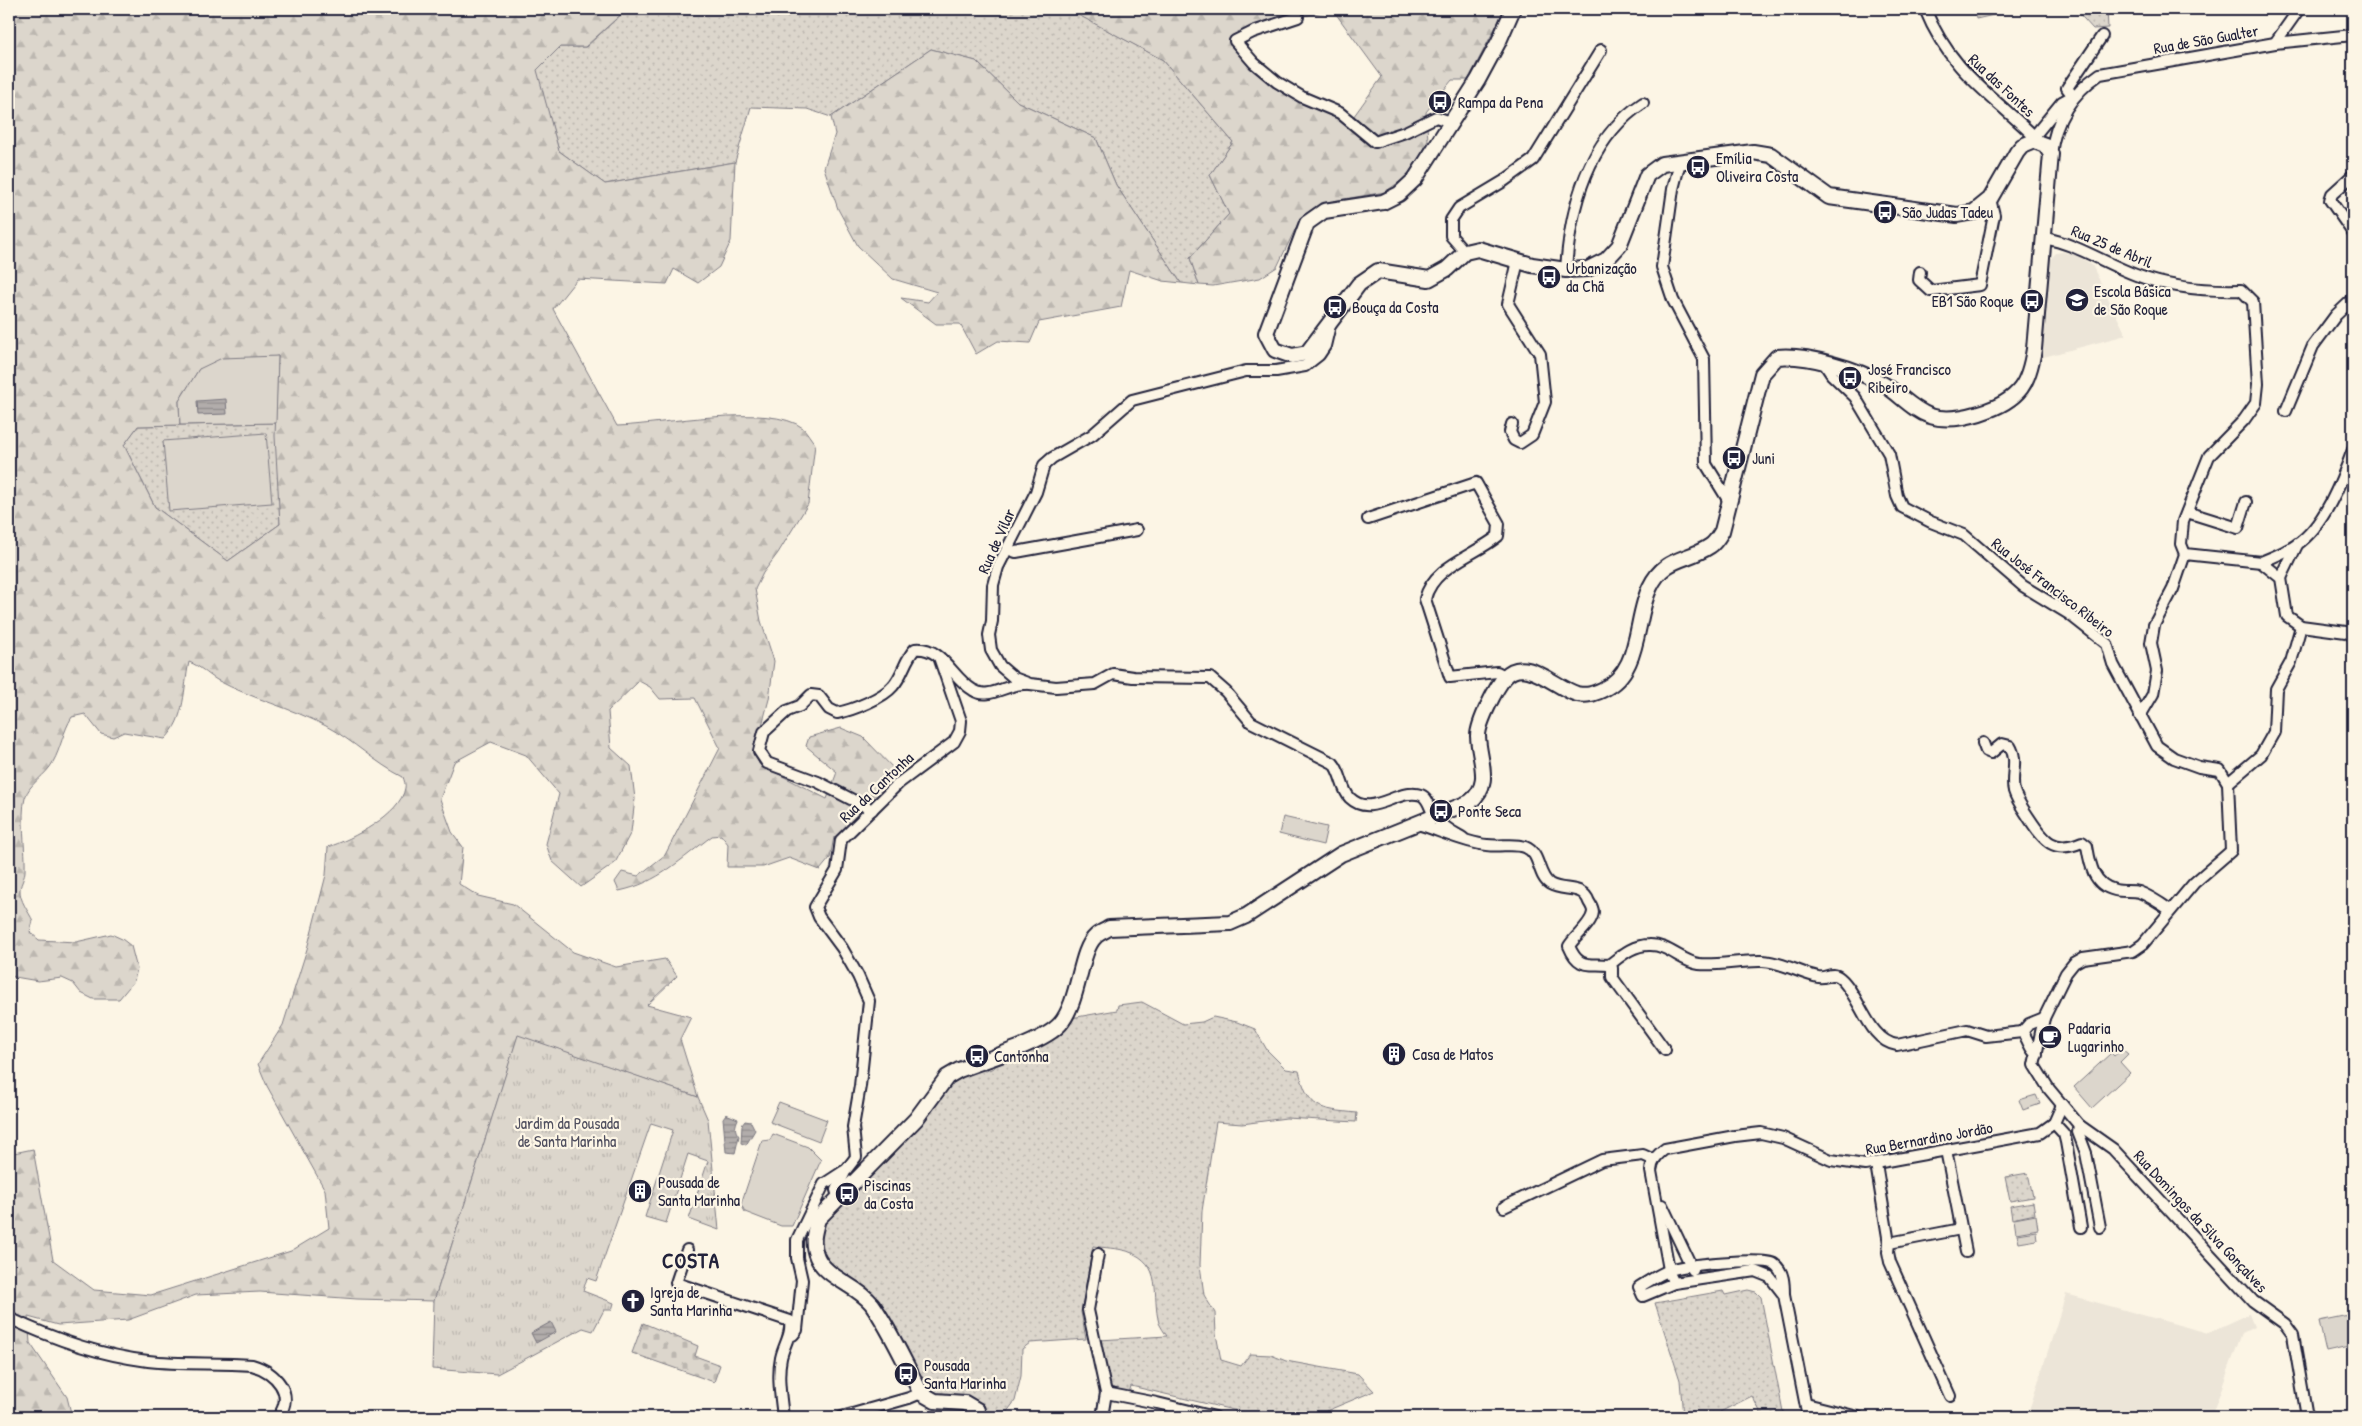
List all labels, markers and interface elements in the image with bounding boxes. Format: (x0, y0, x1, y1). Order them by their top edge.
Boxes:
street label: Rua de São Gualter (2152, 19, 2260, 59)
street label: Rua das Fontes (1964, 48, 2040, 122)
bus stop icon: Rampa da Pena (1427, 89, 1453, 115)
place label: Rampa da Pena (1458, 91, 1543, 113)
place label: Emília Oliveira Costa (1716, 147, 1798, 187)
bus stop icon: Emília Oliveira Costa (1685, 154, 1711, 180)
bus stop icon: São Judas Tadeu (1872, 199, 1898, 225)
place label: São Judas Tadeu (1902, 201, 1994, 223)
street label: Rua 25 de Abril (2068, 219, 2157, 273)
place label: Urbanização da Chã (1566, 257, 1637, 297)
bus stop icon: Urbanização da Chã (1536, 264, 1562, 290)
place label: Escola Básica de São Roque (2094, 280, 2171, 320)
school or university icon: Escola Básica de São Roque (2064, 287, 2090, 313)
bus stop icon: EB1 São Roque (2019, 288, 2045, 314)
place label: EB1 São Roque (1932, 290, 2015, 312)
bus stop icon: Bouça da Costa (1322, 294, 1348, 320)
place label: Bouça da Costa (1352, 296, 1438, 318)
place label: José Francisco Ribeiro (1868, 358, 1951, 398)
bus stop icon: José Francisco Ribeiro (1837, 365, 1863, 391)
bus stop icon: Juni (1721, 445, 1747, 471)
place label: Juni (1752, 447, 1775, 469)
street label: Rua de Vilar (972, 505, 1020, 577)
street label: Rua José Francisco Ribeiro (1987, 532, 2119, 642)
street label: Rua da Cantonha (834, 747, 918, 827)
bus stop icon: Ponte Seca (1428, 798, 1454, 824)
place label: Ponte Seca (1458, 800, 1521, 822)
place label: Padaria Lugarinho (2068, 1017, 2124, 1057)
cafe icon: Padaria Lugarinho (2037, 1024, 2063, 1050)
building icon: Casa de Matos (1381, 1041, 1407, 1067)
bus stop icon: Cantonha (964, 1043, 990, 1069)
place label: Casa de Matos (1412, 1043, 1493, 1065)
place label: Cantonha (994, 1045, 1048, 1067)
park label: Jardim da Pousada de Santa Marinha (515, 1112, 619, 1152)
street label: Rua Bernardino Jordão (1864, 1116, 1995, 1160)
street label: Rua Domingos da Silva Gonçalves (2129, 1145, 2273, 1297)
place label: Pousada de Santa Marinha (658, 1171, 740, 1211)
place label: Piscinas da Costa (864, 1174, 913, 1214)
building icon: Pousada de Santa Marinha (627, 1178, 653, 1204)
bus stop icon: Piscinas da Costa (834, 1181, 860, 1207)
district label: COSTA (662, 1246, 720, 1275)
place label: Igreja de Santa Marinha (650, 1281, 732, 1321)
church icon: Igreja de Santa Marinha (620, 1288, 646, 1314)
place label: Pousada Santa Marinha (924, 1354, 1006, 1394)
bus stop icon: Pousada Santa Marinha (893, 1361, 919, 1387)

